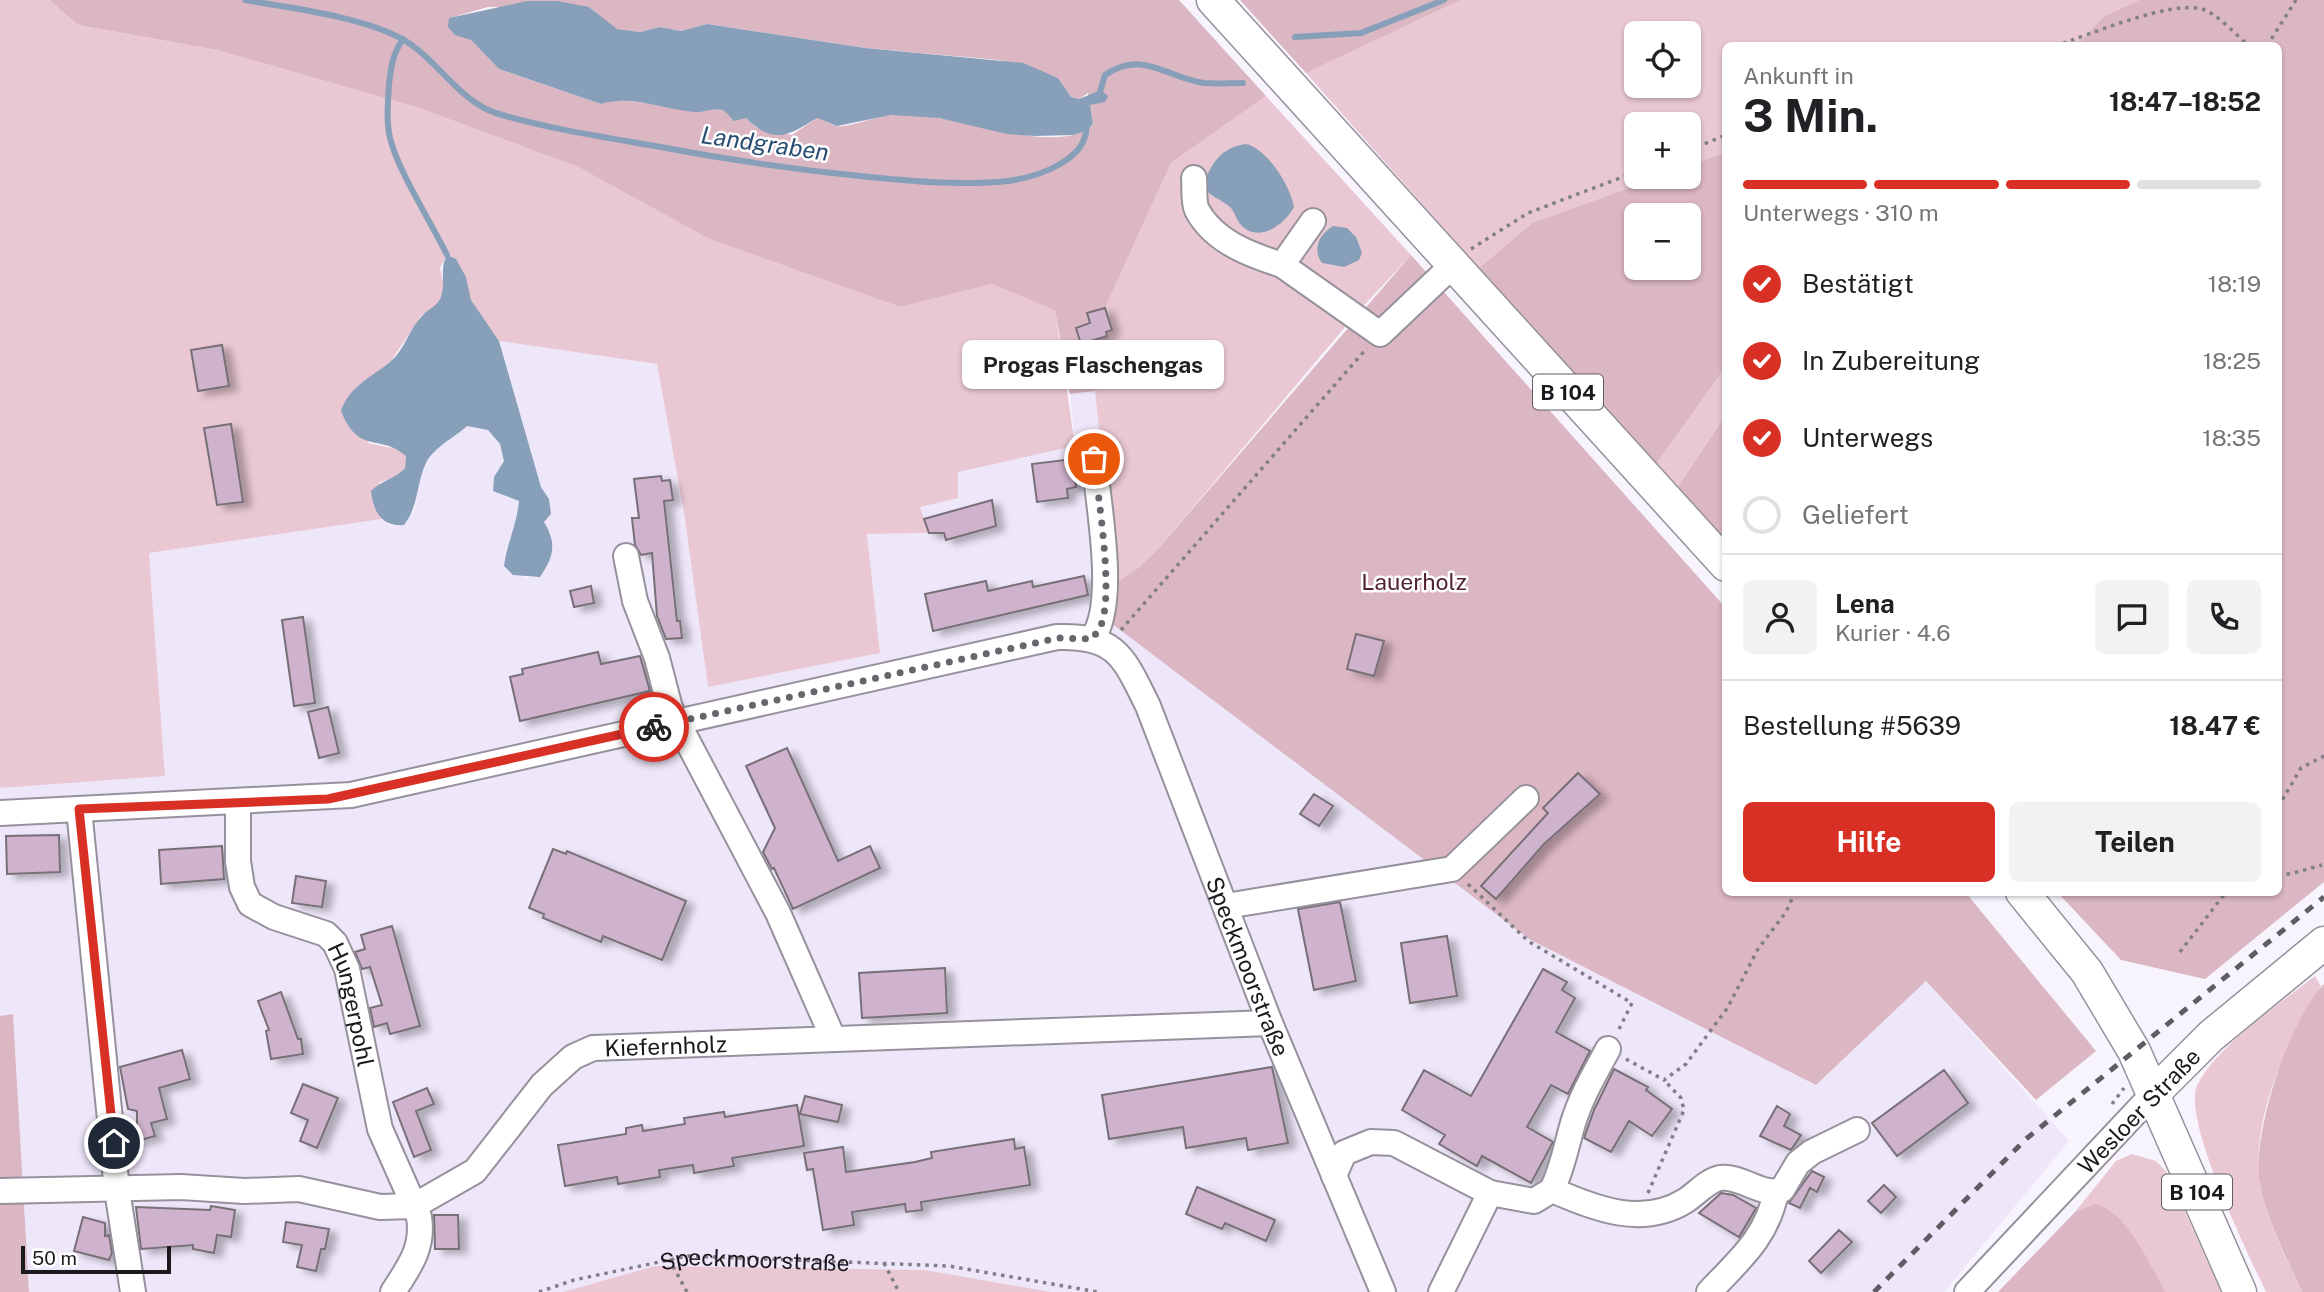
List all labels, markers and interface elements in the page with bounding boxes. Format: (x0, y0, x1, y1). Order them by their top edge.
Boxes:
map controls (1624, 21, 1701, 280)
button: locate (1624, 21, 1701, 98)
text: Ankunft in (1743, 62, 1854, 89)
text: 18:47–18:52 (2109, 86, 2261, 117)
text: 3 Min. (1743, 88, 1878, 142)
button: + (1624, 112, 1701, 189)
water label: Landgraben (699, 120, 831, 166)
text: Unterwegs · 310 m (1743, 199, 1939, 226)
button: − (1624, 203, 1701, 280)
icon: check (1743, 265, 1781, 303)
text: Bestätigt (1802, 268, 1914, 299)
text: 18:19 (2208, 270, 2261, 297)
callout: Progas Flaschengas (963, 340, 1225, 389)
icon: check (1743, 342, 1781, 380)
text: In Zubereitung (1802, 345, 1980, 376)
text: 18:25 (2203, 347, 2261, 374)
text: Progas Flaschengas (983, 351, 1203, 378)
road number: B 104 (1533, 374, 1603, 410)
icon: check (1743, 419, 1781, 457)
text: Unterwegs (1802, 422, 1933, 453)
text: 18:35 (2202, 424, 2261, 451)
pin (1064, 429, 1124, 489)
icon: bag (1075, 440, 1113, 478)
text: Geliefert (1802, 499, 1909, 530)
park label: Lauerholz (1361, 568, 1467, 595)
button: person (1743, 580, 1817, 654)
button: chat (2095, 580, 2169, 654)
button: phone (2187, 580, 2261, 654)
text: Lena (1835, 588, 1895, 619)
text: Kurier · 4.6 (1835, 619, 1950, 646)
courier (619, 692, 689, 762)
icon: bike (635, 708, 673, 746)
text: Bestellung #5639 (1743, 710, 1961, 741)
text: 18.47 € (2169, 710, 2261, 741)
button: Hilfe (1743, 802, 1995, 882)
button: Teilen (2009, 802, 2261, 882)
street label: Speckmoorstraße (1201, 873, 1296, 1060)
street label: Hungerpohl (323, 938, 380, 1069)
street label: Kiefernholz (604, 1030, 728, 1061)
street label: Wesloer Straße (2072, 1043, 2206, 1179)
pin (84, 1113, 144, 1173)
icon: home (95, 1124, 133, 1162)
road number: B 104 (2162, 1174, 2232, 1210)
scale bar (21, 1243, 172, 1275)
street label: Speckmoorstraße (657, 1243, 850, 1276)
text: 50 m (32, 1247, 77, 1269)

